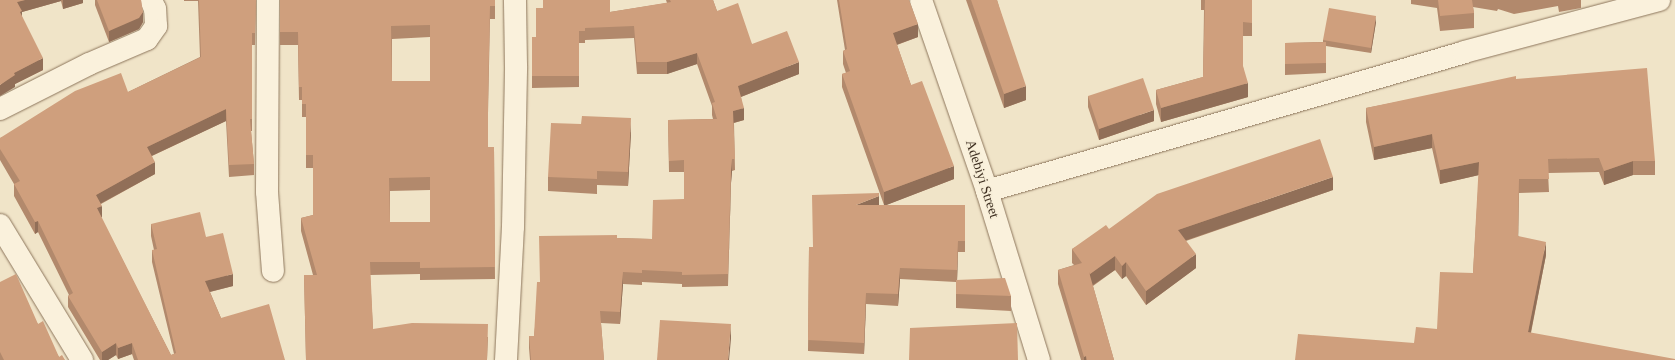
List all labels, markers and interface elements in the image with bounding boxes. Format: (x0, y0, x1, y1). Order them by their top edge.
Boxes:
street label: Adebiyi Street (961, 138, 1003, 220)

